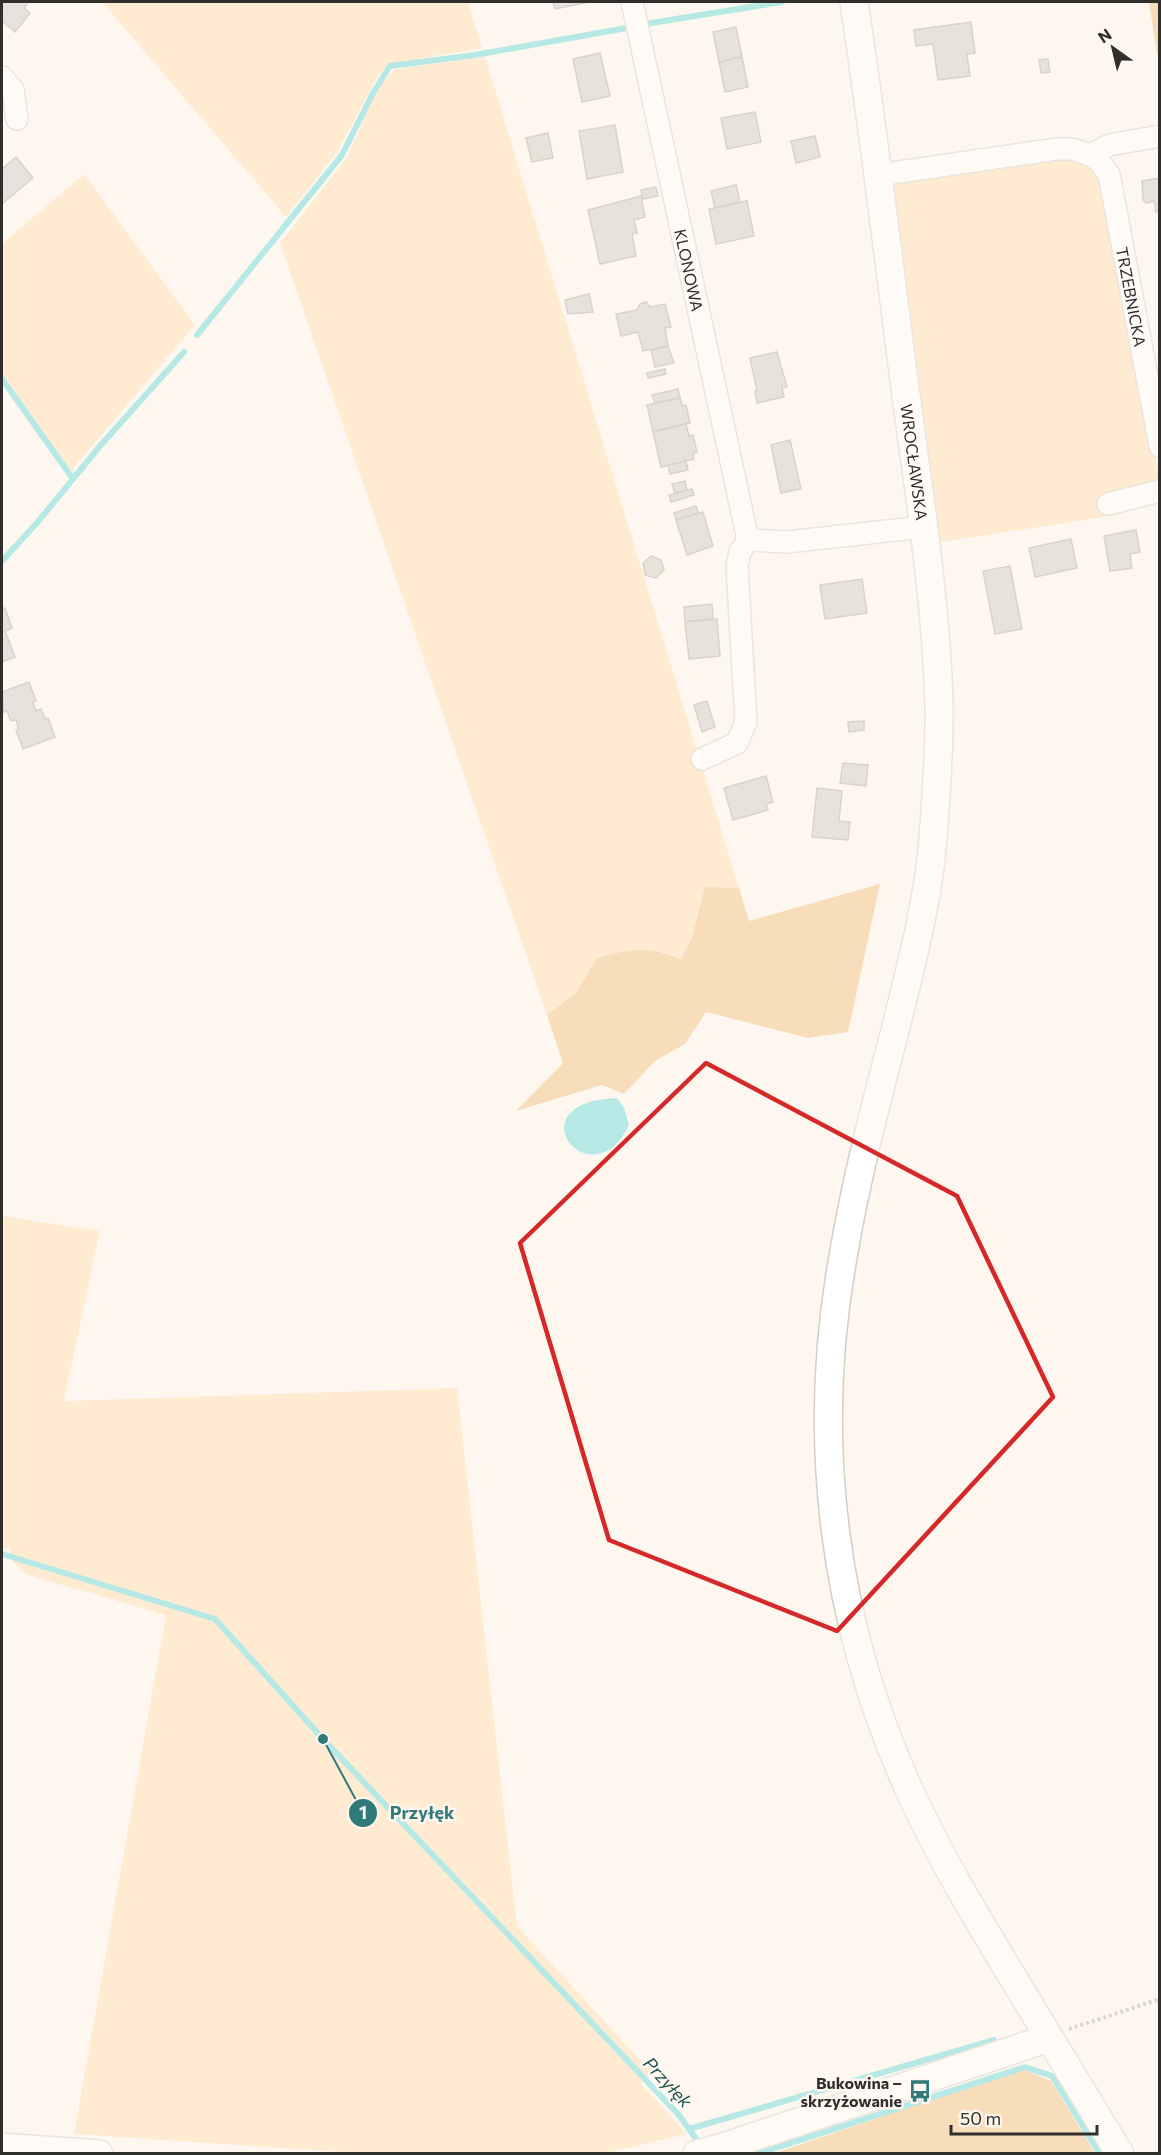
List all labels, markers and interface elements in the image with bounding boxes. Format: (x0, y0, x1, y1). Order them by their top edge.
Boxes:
north arrow (1083, 18, 1143, 78)
text: N (1094, 24, 1115, 46)
street label: KLONOWA (672, 227, 708, 313)
street label: TRZEBNICKA (1113, 245, 1151, 348)
street label: WROCŁAWSKA (898, 403, 932, 521)
callout: Przyłęk (348, 1795, 467, 1831)
text: 1 (359, 1801, 367, 1823)
text: Przyłęk (390, 1801, 455, 1823)
water label: Przyłęk (639, 2052, 698, 2113)
place label: Bukowina – skrzyżowanie (801, 2073, 902, 2110)
bus stop icon: Bukowina – skrzyżowanie (907, 2078, 933, 2104)
scale bar (951, 2098, 1096, 2136)
text: 50 m (960, 2107, 1001, 2129)

